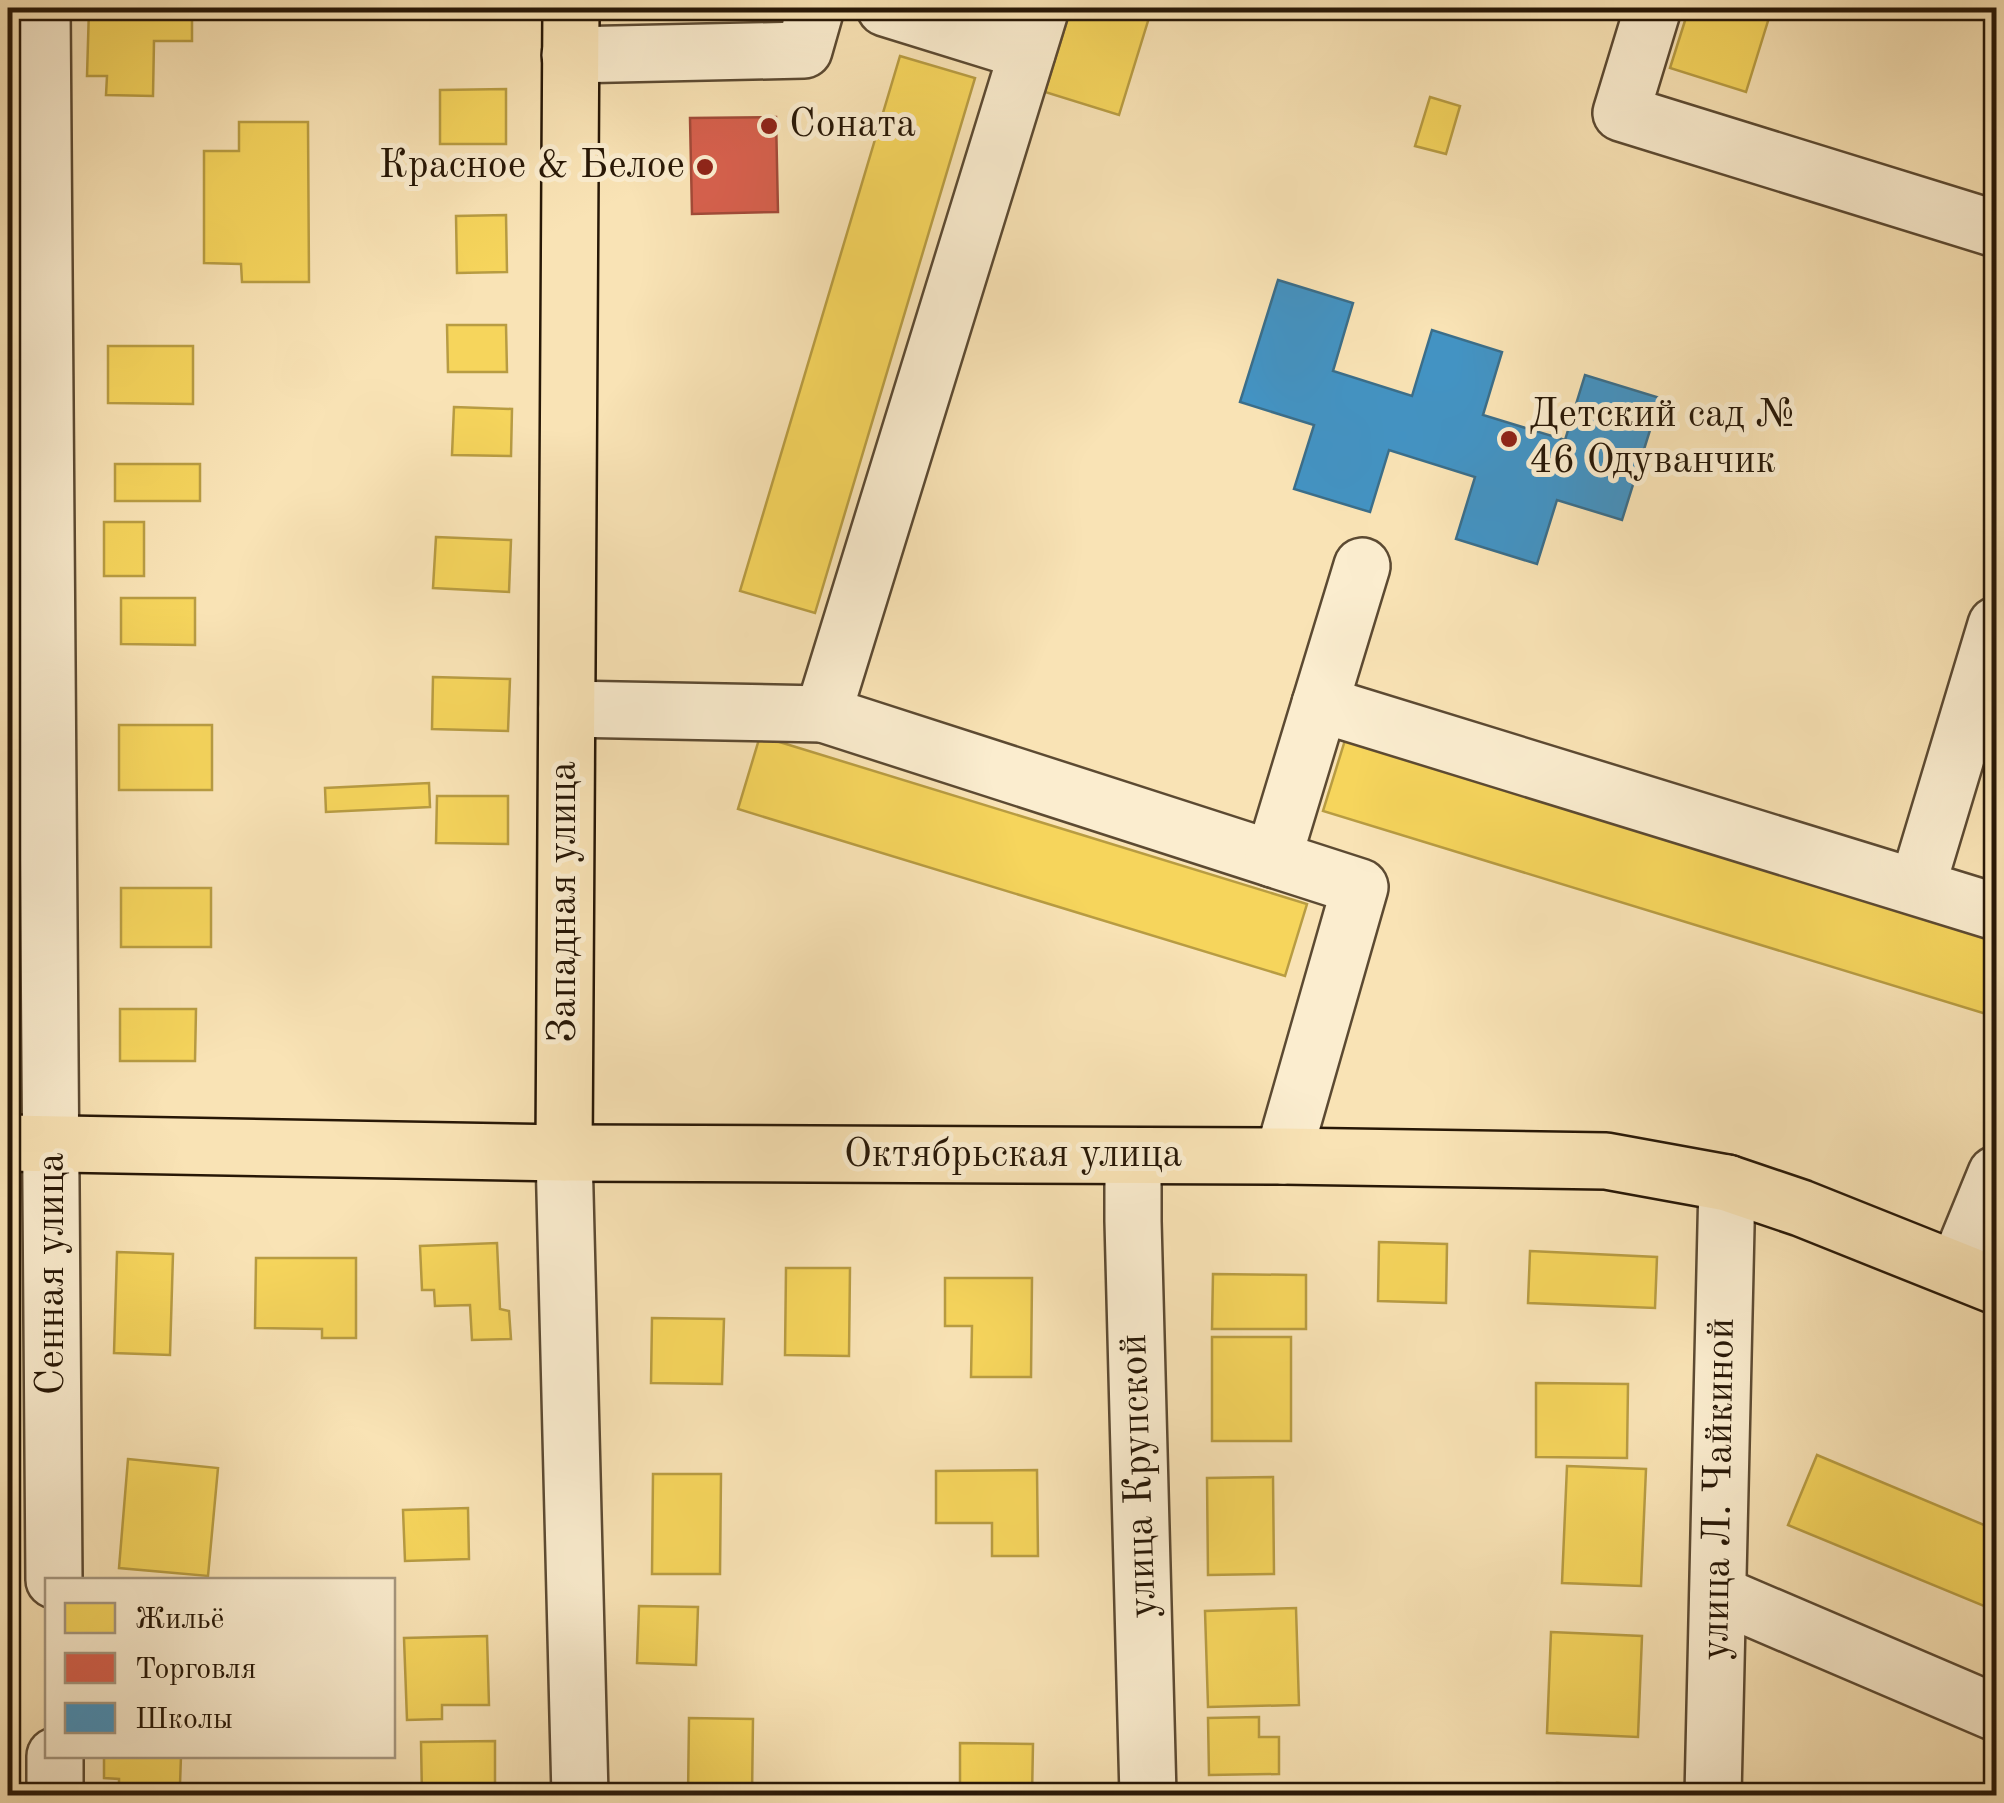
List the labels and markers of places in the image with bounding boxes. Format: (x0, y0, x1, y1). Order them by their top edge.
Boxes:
place label: Соната (789, 106, 916, 146)
marker: Соната (758, 115, 780, 137)
place label: Красное & Белое (379, 147, 685, 187)
marker: Красное & Белое (694, 156, 716, 178)
place label: Детский сад № 46 Одуванчик (1529, 396, 1798, 482)
marker: Детский сад № 46 Одуванчик (1498, 428, 1520, 450)

